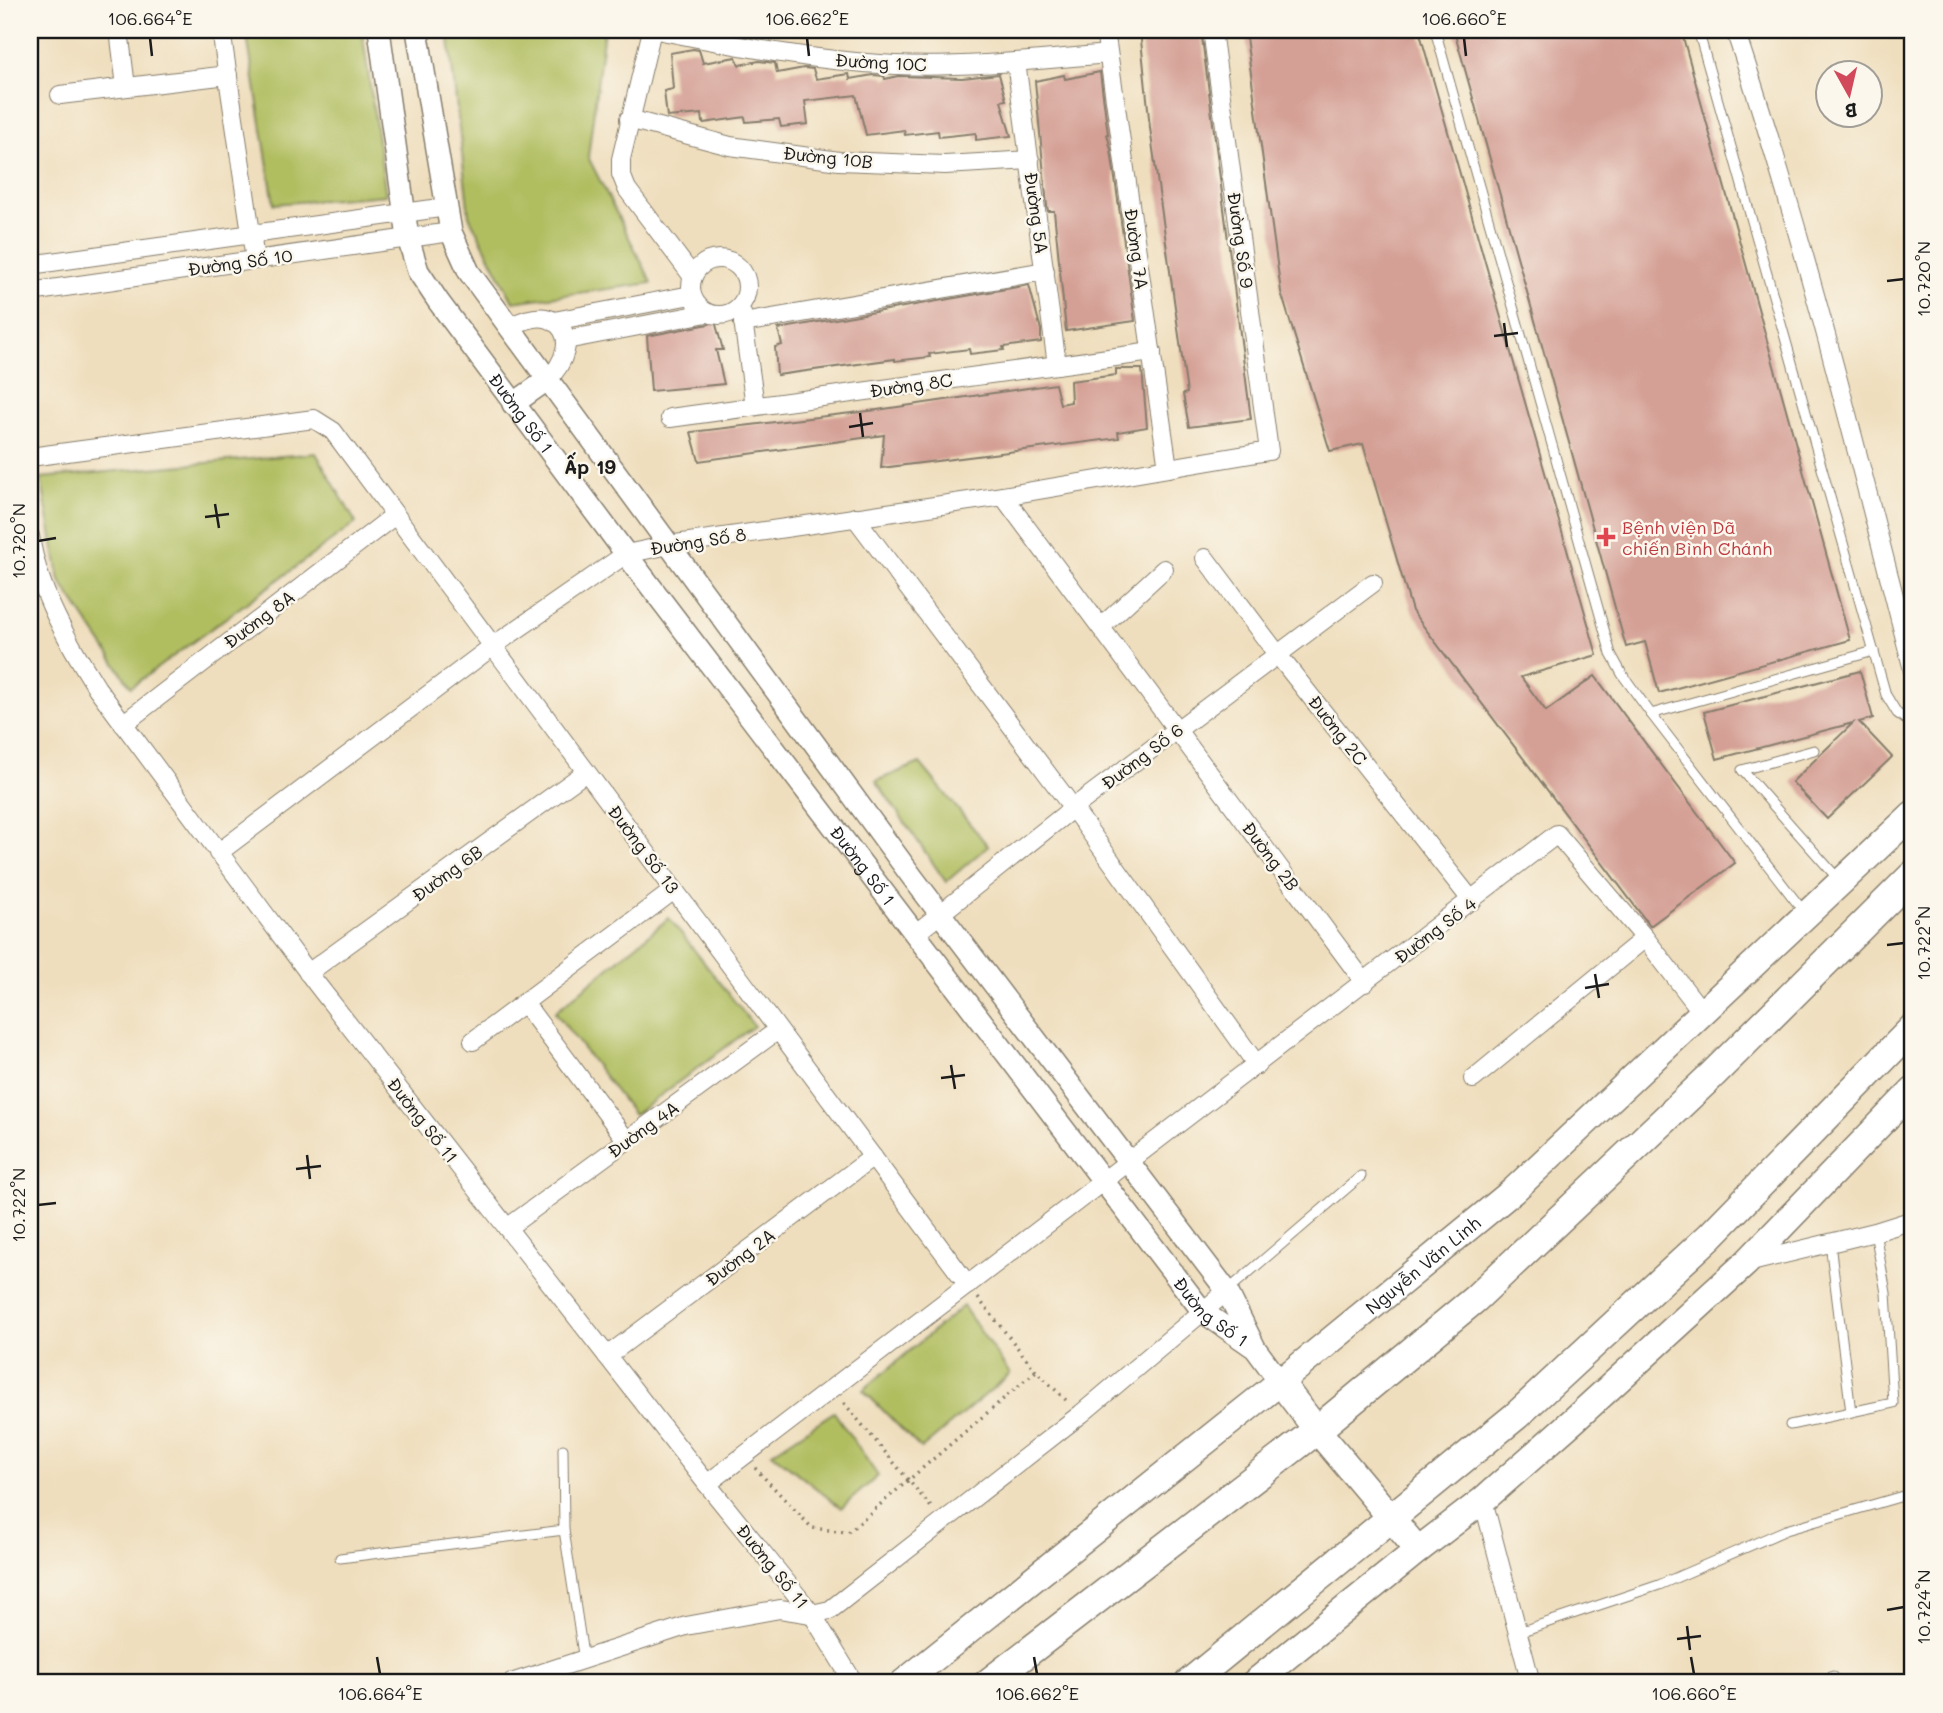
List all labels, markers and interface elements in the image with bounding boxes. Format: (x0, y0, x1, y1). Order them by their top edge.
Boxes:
text: 106.664°E (108, 6, 192, 30)
text: 106.662°E (765, 6, 849, 30)
text: 106.660°E (1421, 6, 1507, 30)
street label: Đường 10C (835, 48, 928, 76)
north arrow (1814, 60, 1884, 130)
text: B (1843, 98, 1860, 125)
street label: Đường 10B (782, 140, 874, 174)
street label: Đường 5A (1019, 170, 1055, 256)
street label: Đường Số 9 (1222, 190, 1260, 290)
street label: Đường 7A (1119, 207, 1155, 291)
text: 10.720°N (1911, 241, 1935, 317)
street label: Đường Số 10 (186, 243, 294, 281)
street label: Đường 8C (868, 367, 954, 403)
street label: Đường Số 1 (483, 368, 559, 458)
district label: Ấp 19 (564, 452, 617, 479)
text: 10.720°N (6, 503, 30, 579)
place label: Bệnh viện Dã chiến Bình Chánh (1622, 515, 1772, 560)
street label: Đường Số 8 (648, 522, 748, 560)
marker: Bệnh viện Dã chiến Bình Chánh (1596, 527, 1616, 547)
street label: Đường 8A (219, 584, 299, 654)
street label: Đường 2C (1303, 690, 1373, 770)
street label: Đường Số 6 (1096, 717, 1188, 795)
street label: Đường Số 13 (603, 800, 685, 898)
street label: Đường 2B (1237, 816, 1305, 896)
street label: Đường Số 1 (825, 820, 901, 910)
street label: Đường 6B (407, 839, 487, 907)
street label: Đường Số 4 (1389, 891, 1481, 969)
text: 10.722°N (1911, 906, 1935, 980)
street label: Đường Số 11 (382, 1072, 464, 1168)
street label: Đường 4A (602, 1095, 684, 1163)
text: 10.722°N (6, 1168, 30, 1242)
street label: Nguyễn Văn Linh (1360, 1211, 1485, 1319)
street label: Đường 2A (700, 1223, 780, 1291)
street label: Đường Số 1 (1168, 1272, 1253, 1352)
street label: Đường Số 11 (731, 1519, 815, 1613)
text: 10.724°N (1911, 1569, 1935, 1645)
text: 106.664°E (338, 1681, 422, 1705)
text: 106.662°E (995, 1681, 1079, 1705)
text: 106.660°E (1651, 1681, 1737, 1705)

